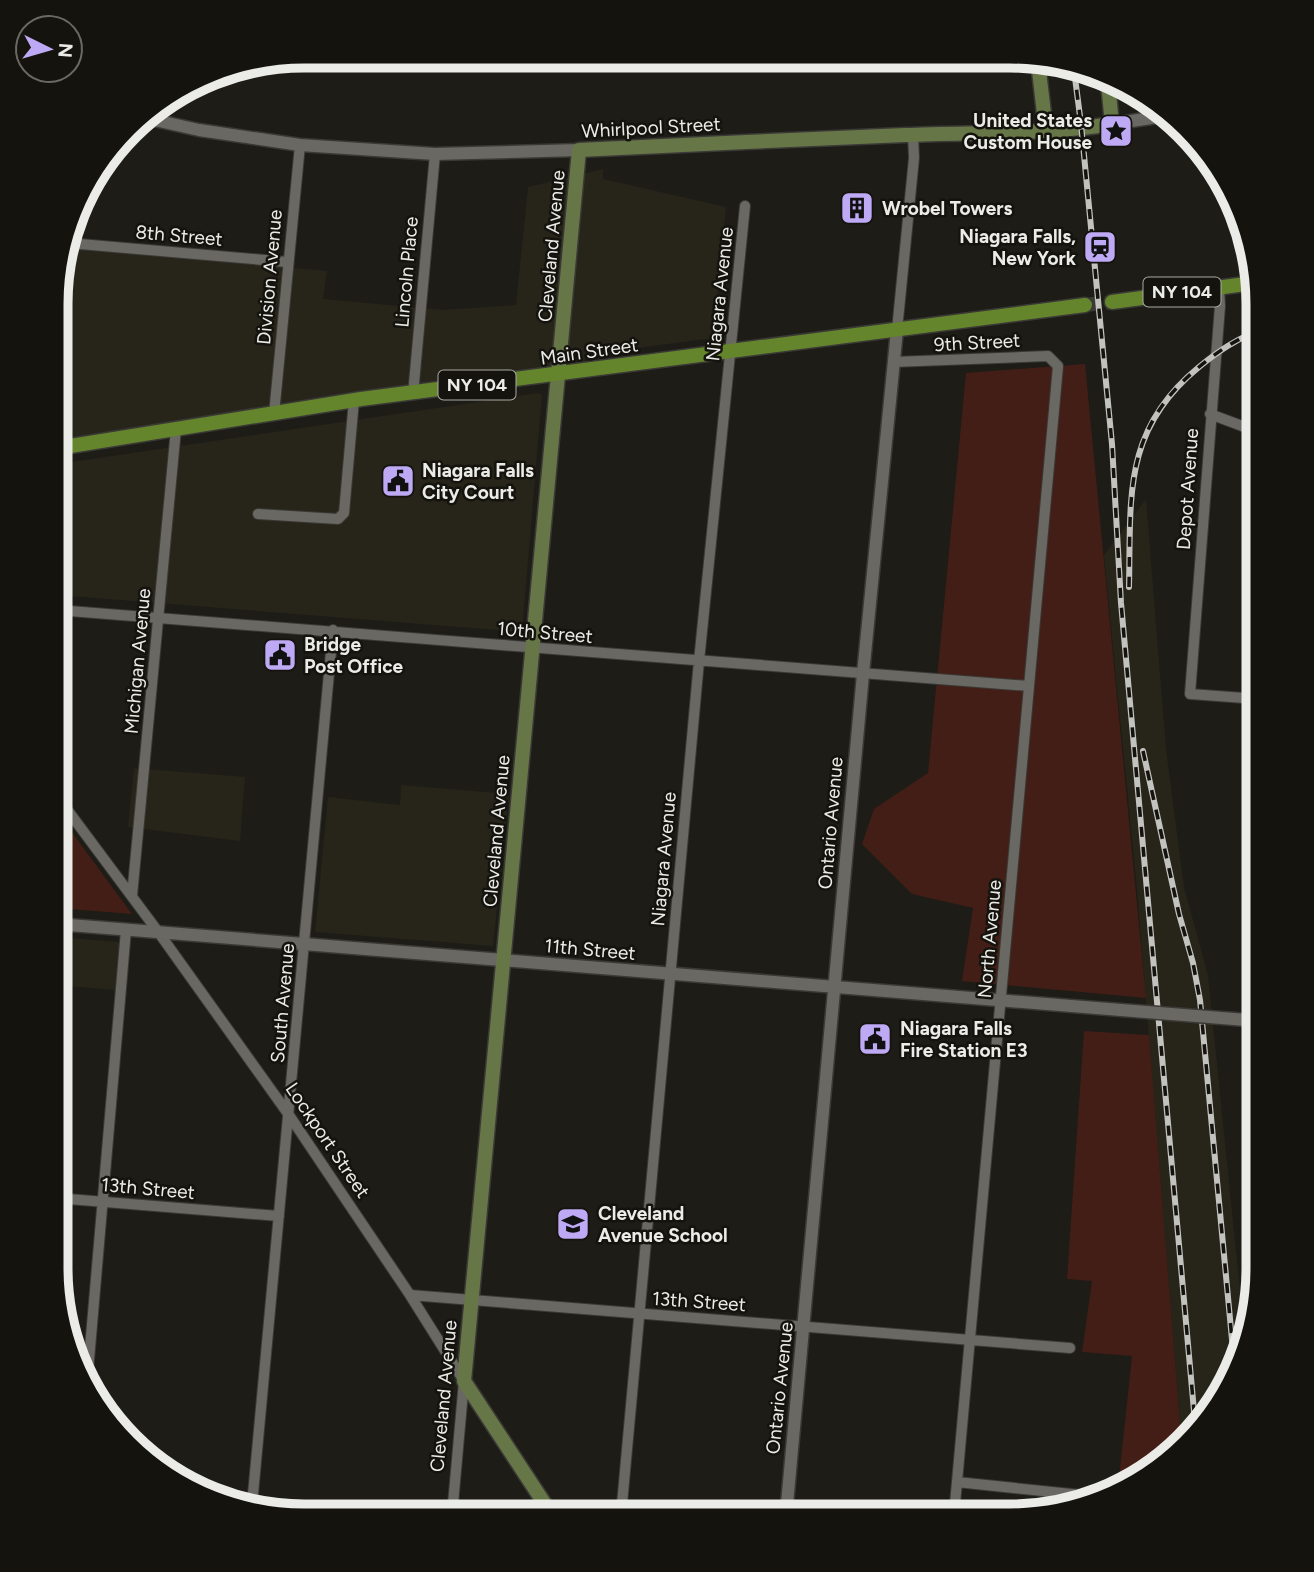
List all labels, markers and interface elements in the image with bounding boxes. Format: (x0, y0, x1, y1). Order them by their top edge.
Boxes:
north arrow (14, 14, 84, 84)
text: N (53, 42, 78, 59)
place label: United States Custom House (964, 109, 1092, 154)
street label: Whirlpool Street (581, 112, 721, 143)
place icon: United States Custom House (1097, 112, 1135, 150)
street label: Cleveland Avenue (533, 169, 570, 323)
building icon: Wrobel Towers (838, 189, 876, 227)
place label: Wrobel Towers (882, 197, 1013, 220)
street label: Division Avenue (252, 208, 287, 346)
street label: Lincoln Place (390, 216, 423, 328)
street label: 8th Street (134, 220, 223, 251)
place label: Niagara Falls, New York (959, 225, 1077, 270)
street label: Niagara Avenue (701, 226, 738, 362)
station icon: Niagara Falls, New York (1081, 228, 1119, 266)
road number: NY 104 (1144, 278, 1220, 306)
street label: 9th Street (933, 329, 1021, 356)
street label: Main Street (539, 333, 640, 370)
road number: NY 104 (438, 370, 516, 400)
street label: Depot Avenue (1172, 427, 1203, 551)
place label: Niagara Falls City Court (422, 459, 534, 504)
public building icon: Niagara Falls City Court (379, 462, 417, 500)
street label: Michigan Avenue (120, 587, 155, 735)
street label: 10th Street (496, 617, 594, 648)
place label: Bridge Post Office (304, 633, 404, 678)
public building icon: Bridge Post Office (261, 636, 299, 674)
street label: Cleveland Avenue (478, 754, 515, 908)
street label: Ontario Avenue (813, 756, 848, 890)
street label: Niagara Avenue (646, 791, 681, 927)
street label: North Avenue (973, 879, 1006, 999)
street label: 11th Street (543, 934, 636, 965)
street label: South Avenue (266, 942, 299, 1064)
place label: Niagara Falls Fire Station E3 (900, 1017, 1028, 1062)
public building icon: Niagara Falls Fire Station E3 (856, 1020, 894, 1058)
street label: Lockport Street (281, 1078, 375, 1202)
street label: 13th Street (100, 1173, 196, 1204)
place label: Cleveland Avenue School (598, 1202, 728, 1247)
school or university icon: Cleveland Avenue School (554, 1205, 592, 1243)
street label: 13th Street (651, 1287, 747, 1316)
street label: Cleveland Avenue (425, 1319, 462, 1473)
street label: Ontario Avenue (761, 1321, 798, 1455)

